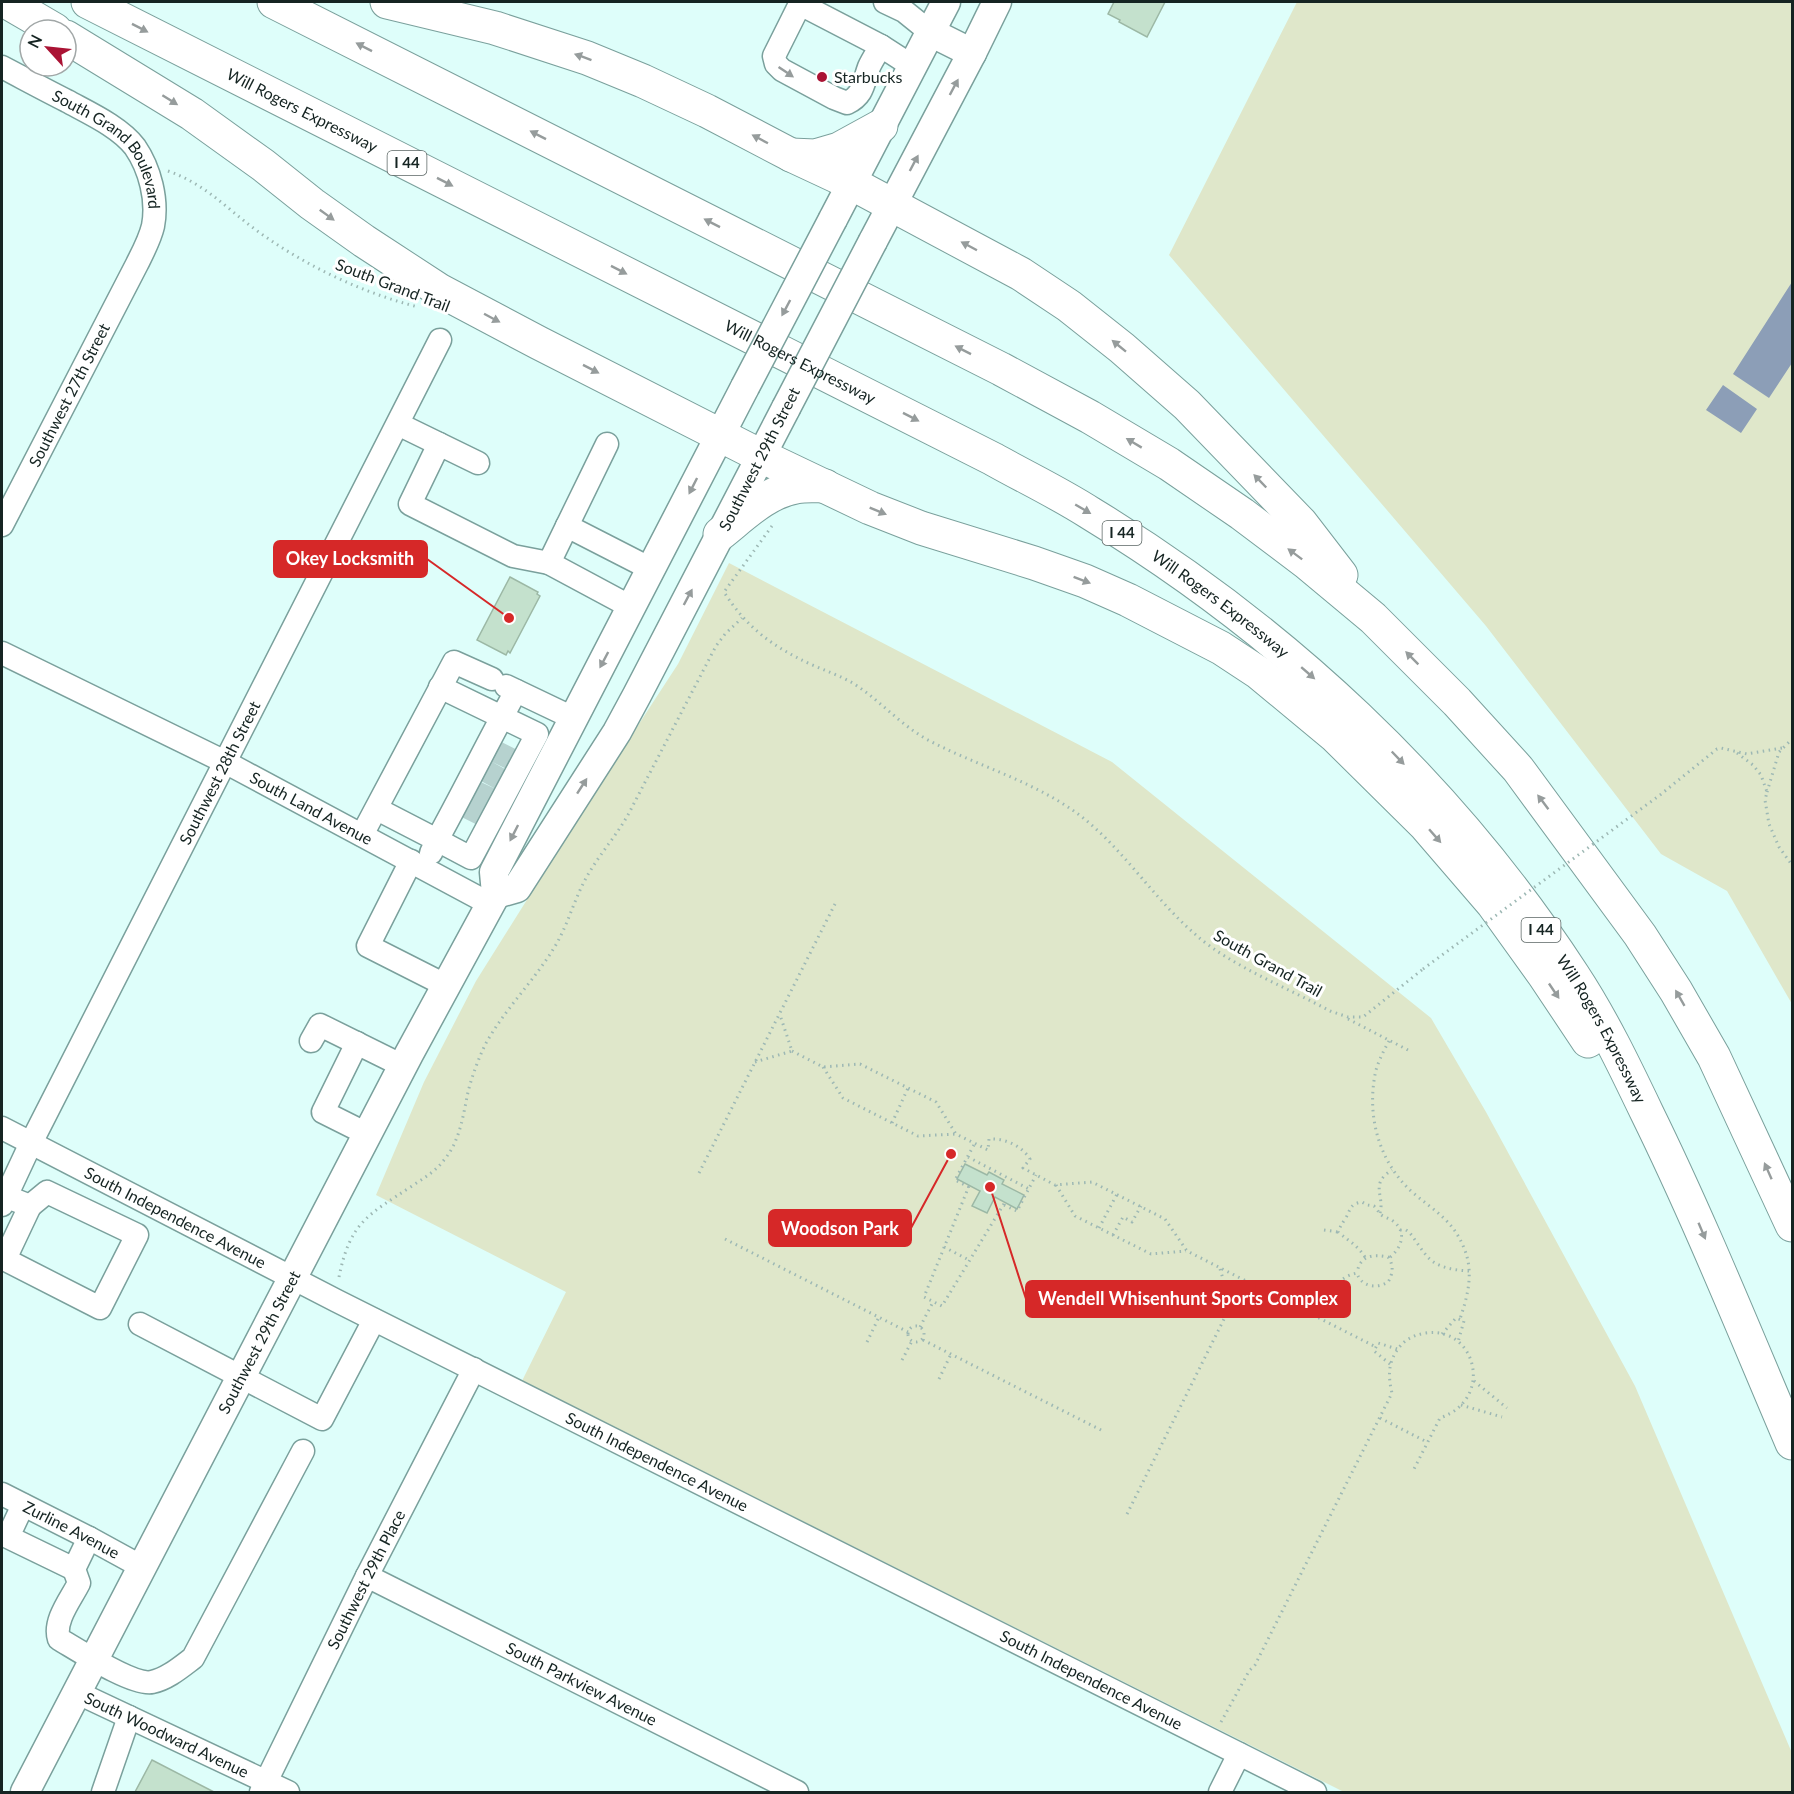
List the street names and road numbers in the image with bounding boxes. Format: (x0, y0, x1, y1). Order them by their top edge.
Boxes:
street label: Will Rogers Expressway (224, 64, 382, 156)
street label: South Grand Boulevard (49, 85, 165, 209)
road number: I 44 (388, 151, 426, 175)
street label: South Grand Trail (333, 254, 453, 315)
street label: Will Rogers Expressway (722, 315, 880, 408)
street label: Southwest 27th Street (24, 320, 113, 470)
street label: Southwest 29th Street (714, 384, 803, 534)
road number: I 44 (1102, 521, 1142, 545)
street label: Will Rogers Expressway (1149, 546, 1294, 661)
street label: Southwest 28th Street (175, 697, 264, 847)
street label: South Land Avenue (247, 767, 376, 848)
road number: I 44 (1522, 918, 1560, 942)
street label: South Grand Trail (1211, 925, 1326, 1000)
street label: Will Rogers Expressway (1553, 951, 1651, 1107)
street label: South Independence Avenue (82, 1162, 269, 1272)
street label: Southwest 29th Street (214, 1267, 304, 1417)
street label: South Independence Avenue (563, 1407, 751, 1515)
street label: Zurline Avenue (20, 1496, 123, 1562)
street label: Southwest 29th Place (323, 1506, 409, 1652)
street label: South Independence Avenue (997, 1626, 1186, 1733)
street label: South Parkview Avenue (503, 1638, 660, 1729)
street label: South Woodward Avenue (82, 1687, 252, 1781)

